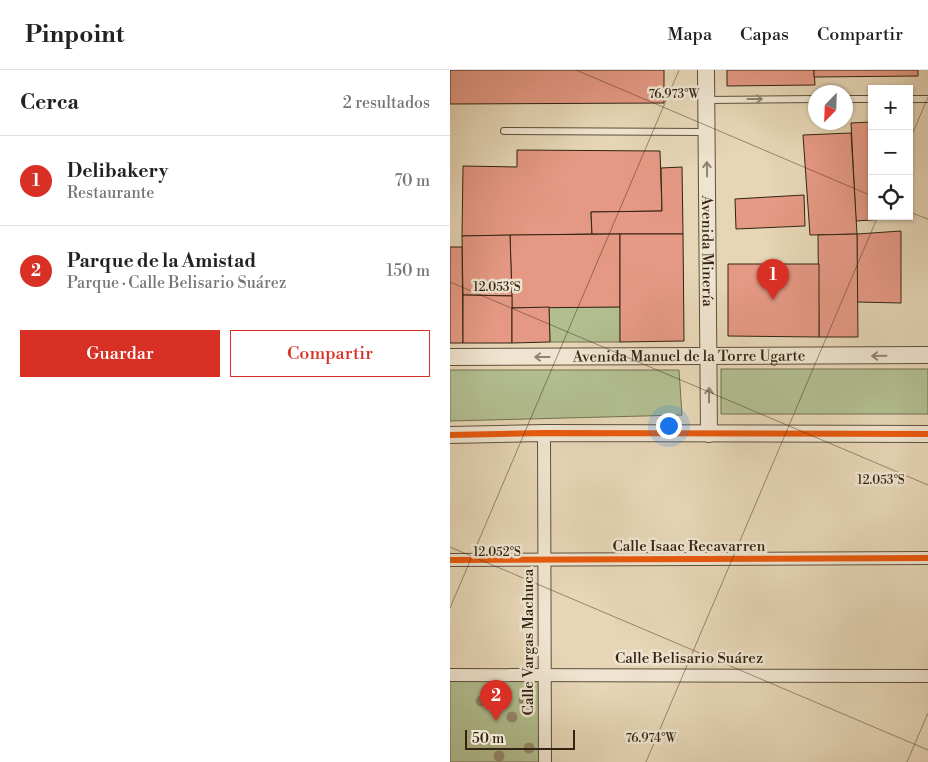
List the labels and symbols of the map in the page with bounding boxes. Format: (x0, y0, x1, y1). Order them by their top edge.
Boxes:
north arrow (808, 85, 853, 130)
text: 76.973°W (649, 87, 700, 102)
one-way arrow (746, 94, 763, 104)
one-way arrow (702, 161, 712, 177)
street label: Avenida Minería (697, 194, 717, 307)
pin: 1 (757, 259, 789, 300)
text: 12.053°S (473, 280, 521, 295)
street label: Avenida Manuel de la Torre Ugarte (572, 347, 805, 366)
one-way arrow (872, 351, 888, 361)
one-way arrow (534, 352, 550, 362)
one-way arrow (704, 388, 714, 404)
your location (656, 413, 682, 439)
text: 12.053°S (857, 473, 905, 488)
street label: Calle Isaac Recavarren (612, 537, 766, 556)
text: 12.052°S (473, 545, 521, 560)
street label: Calle Vargas Machuca (519, 568, 538, 715)
street label: Calle Belisario Suárez (615, 649, 763, 668)
pin: 2 (480, 680, 512, 721)
scale bar (465, 727, 575, 750)
text: 76.974°W (626, 731, 677, 746)

